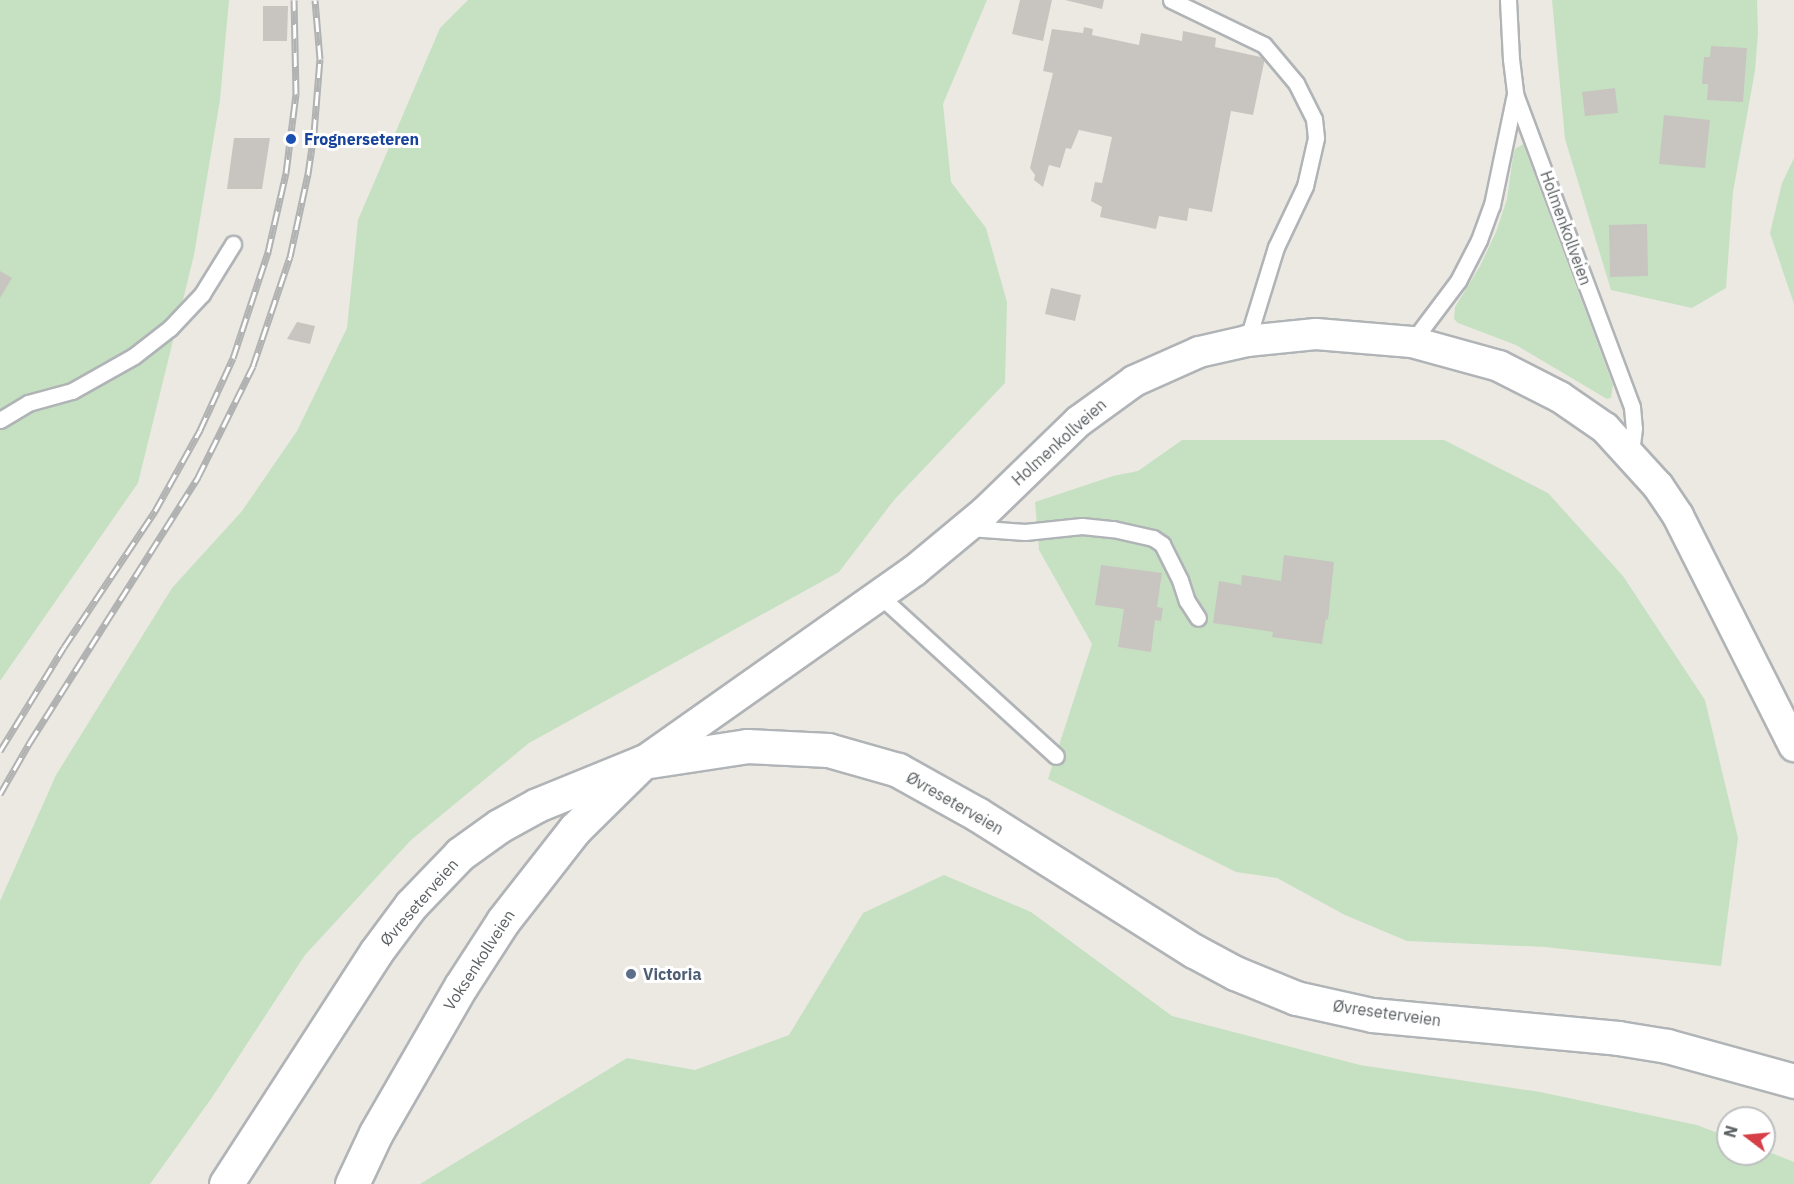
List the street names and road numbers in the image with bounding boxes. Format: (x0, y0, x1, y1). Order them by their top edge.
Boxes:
street label: Holmenkollveien (1536, 168, 1596, 288)
street label: Holmenkollveien (1008, 395, 1110, 489)
street label: Øvreseterveien (903, 767, 1007, 839)
street label: Øvreseterveien (376, 855, 462, 949)
street label: Voksenkollveien (439, 906, 519, 1014)
street label: Øvreseterveien (1332, 996, 1442, 1030)

